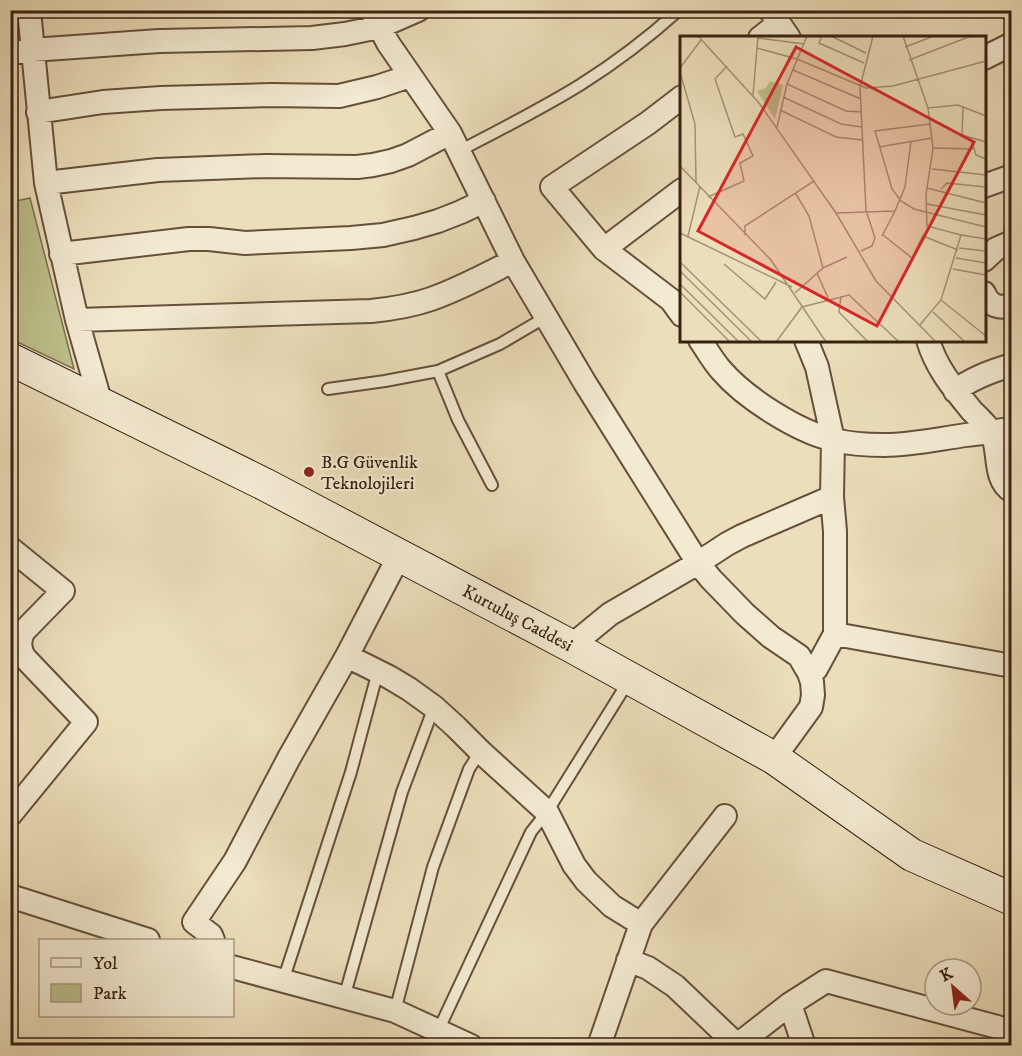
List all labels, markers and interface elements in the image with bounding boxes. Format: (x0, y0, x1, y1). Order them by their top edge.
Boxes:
inset map (680, 36, 986, 342)
place label: B.G Güvenlik Teknolojileri (321, 452, 418, 495)
marker: B.G Güvenlik Teknolojileri (302, 465, 316, 479)
street label: Kurtuluş Caddesi (458, 581, 576, 657)
legend (39, 939, 234, 1017)
text: Yol (93, 953, 118, 975)
north arrow (923, 957, 983, 1017)
text: K (937, 963, 957, 986)
text: Park (93, 983, 127, 1005)

